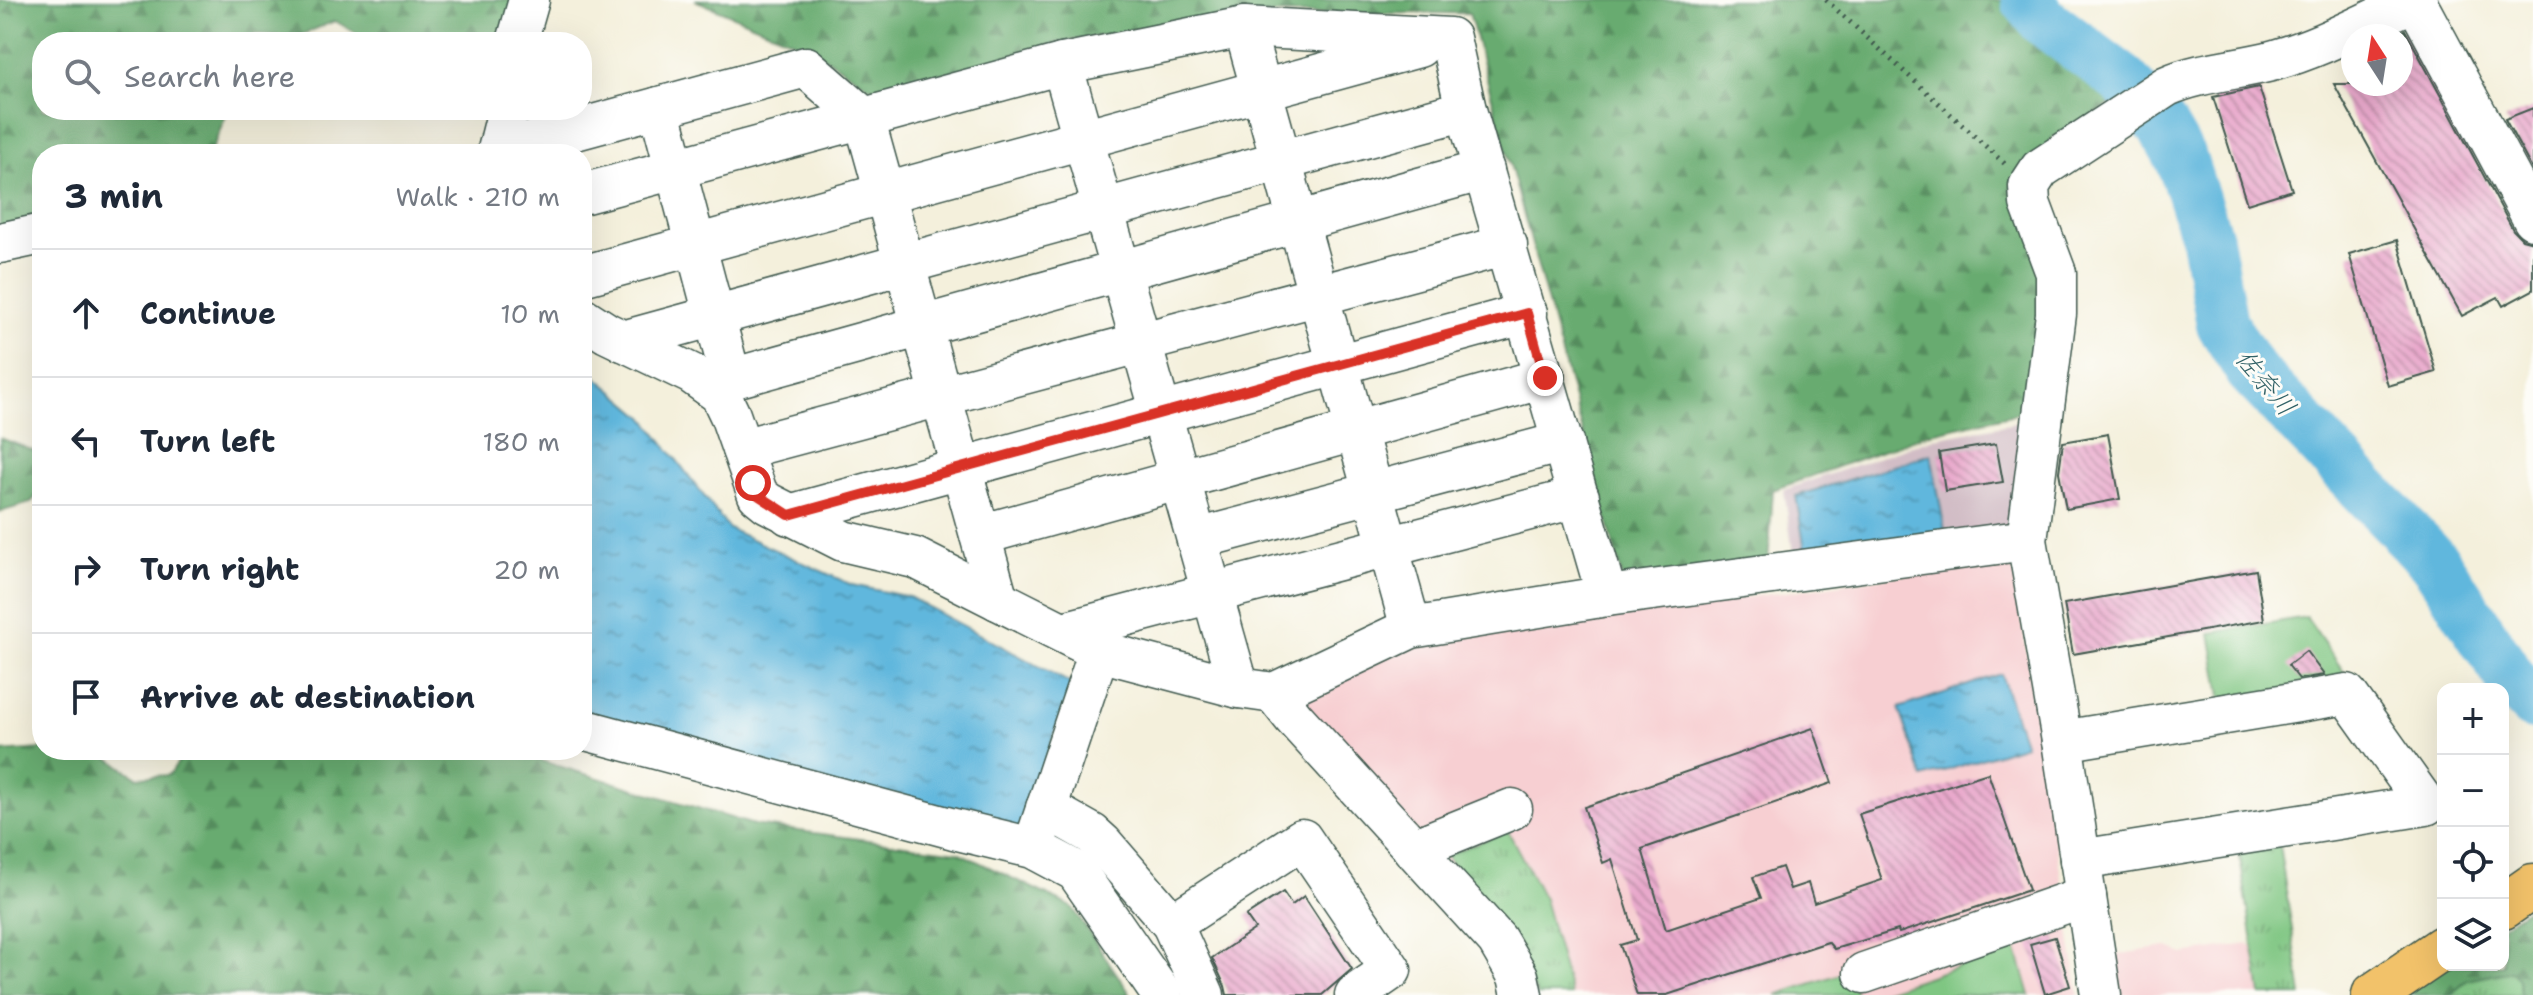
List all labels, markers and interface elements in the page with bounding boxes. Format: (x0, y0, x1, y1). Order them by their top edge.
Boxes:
north arrow (2341, 24, 2413, 96)
search box (32, 32, 592, 120)
icon: search (60, 54, 104, 98)
text: Search here (124, 56, 295, 97)
text: 3 min (64, 173, 163, 219)
text: Walk · 210 m (396, 179, 560, 214)
icon: ahead (64, 291, 108, 335)
text: Continue (140, 293, 276, 334)
text: 10 m (500, 296, 560, 331)
water label: 佐奈川 (2228, 341, 2304, 423)
route end (1527, 360, 1563, 396)
icon: left (64, 419, 108, 463)
text: Turn left (140, 421, 275, 462)
text: 180 m (482, 424, 560, 459)
route start (735, 465, 771, 501)
icon: right (64, 547, 108, 591)
text: Turn right (140, 549, 299, 590)
text: 20 m (493, 552, 560, 587)
icon: arrive (64, 675, 108, 719)
text: Arrive at destination (140, 677, 475, 718)
map controls (2437, 683, 2509, 971)
button: + (2437, 683, 2509, 755)
button: − (2437, 755, 2509, 827)
button: locate (2437, 827, 2509, 899)
button: layers (2437, 899, 2509, 971)

